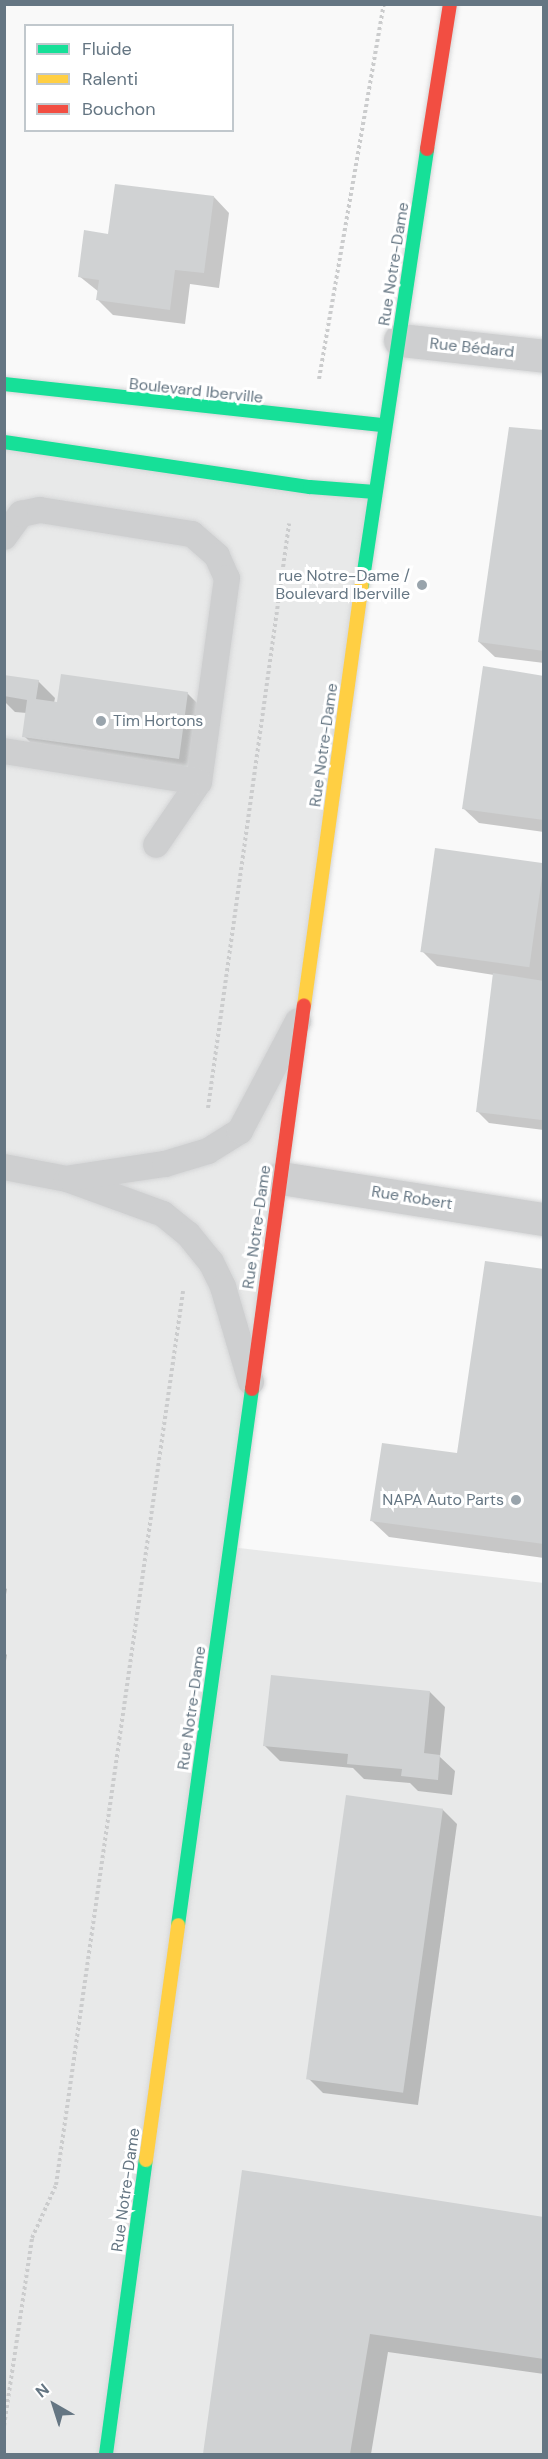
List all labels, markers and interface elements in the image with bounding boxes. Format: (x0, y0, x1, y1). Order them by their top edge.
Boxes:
legend (24, 24, 234, 132)
text: Fluide (82, 37, 132, 61)
text: Ralenti (82, 67, 138, 91)
text: Bouchon (82, 97, 156, 121)
street label: Rue Notre-Dame (375, 201, 413, 327)
street label: Rue Bédard (429, 334, 515, 362)
street label: Boulevard Iberville (128, 374, 264, 408)
place label: rue Notre-Dame / Boulevard Iberville (275, 566, 410, 604)
marker: rue Notre-Dame / Boulevard Iberville (415, 578, 429, 592)
street label: Rue Notre-Dame (306, 682, 342, 808)
place label: Tim Hortons (113, 711, 203, 731)
marker: Tim Hortons (94, 714, 108, 728)
street label: Rue Notre-Dame (239, 1164, 275, 1290)
street label: Rue Robert (370, 1182, 454, 1214)
place label: NAPA Auto Parts (382, 1490, 504, 1510)
marker: NAPA Auto Parts (509, 1493, 523, 1507)
street label: Rue Notre-Dame (174, 1645, 210, 1771)
street label: Rue Notre-Dame (108, 2127, 144, 2253)
north arrow (24, 2375, 84, 2435)
text: N (31, 2379, 53, 2402)

